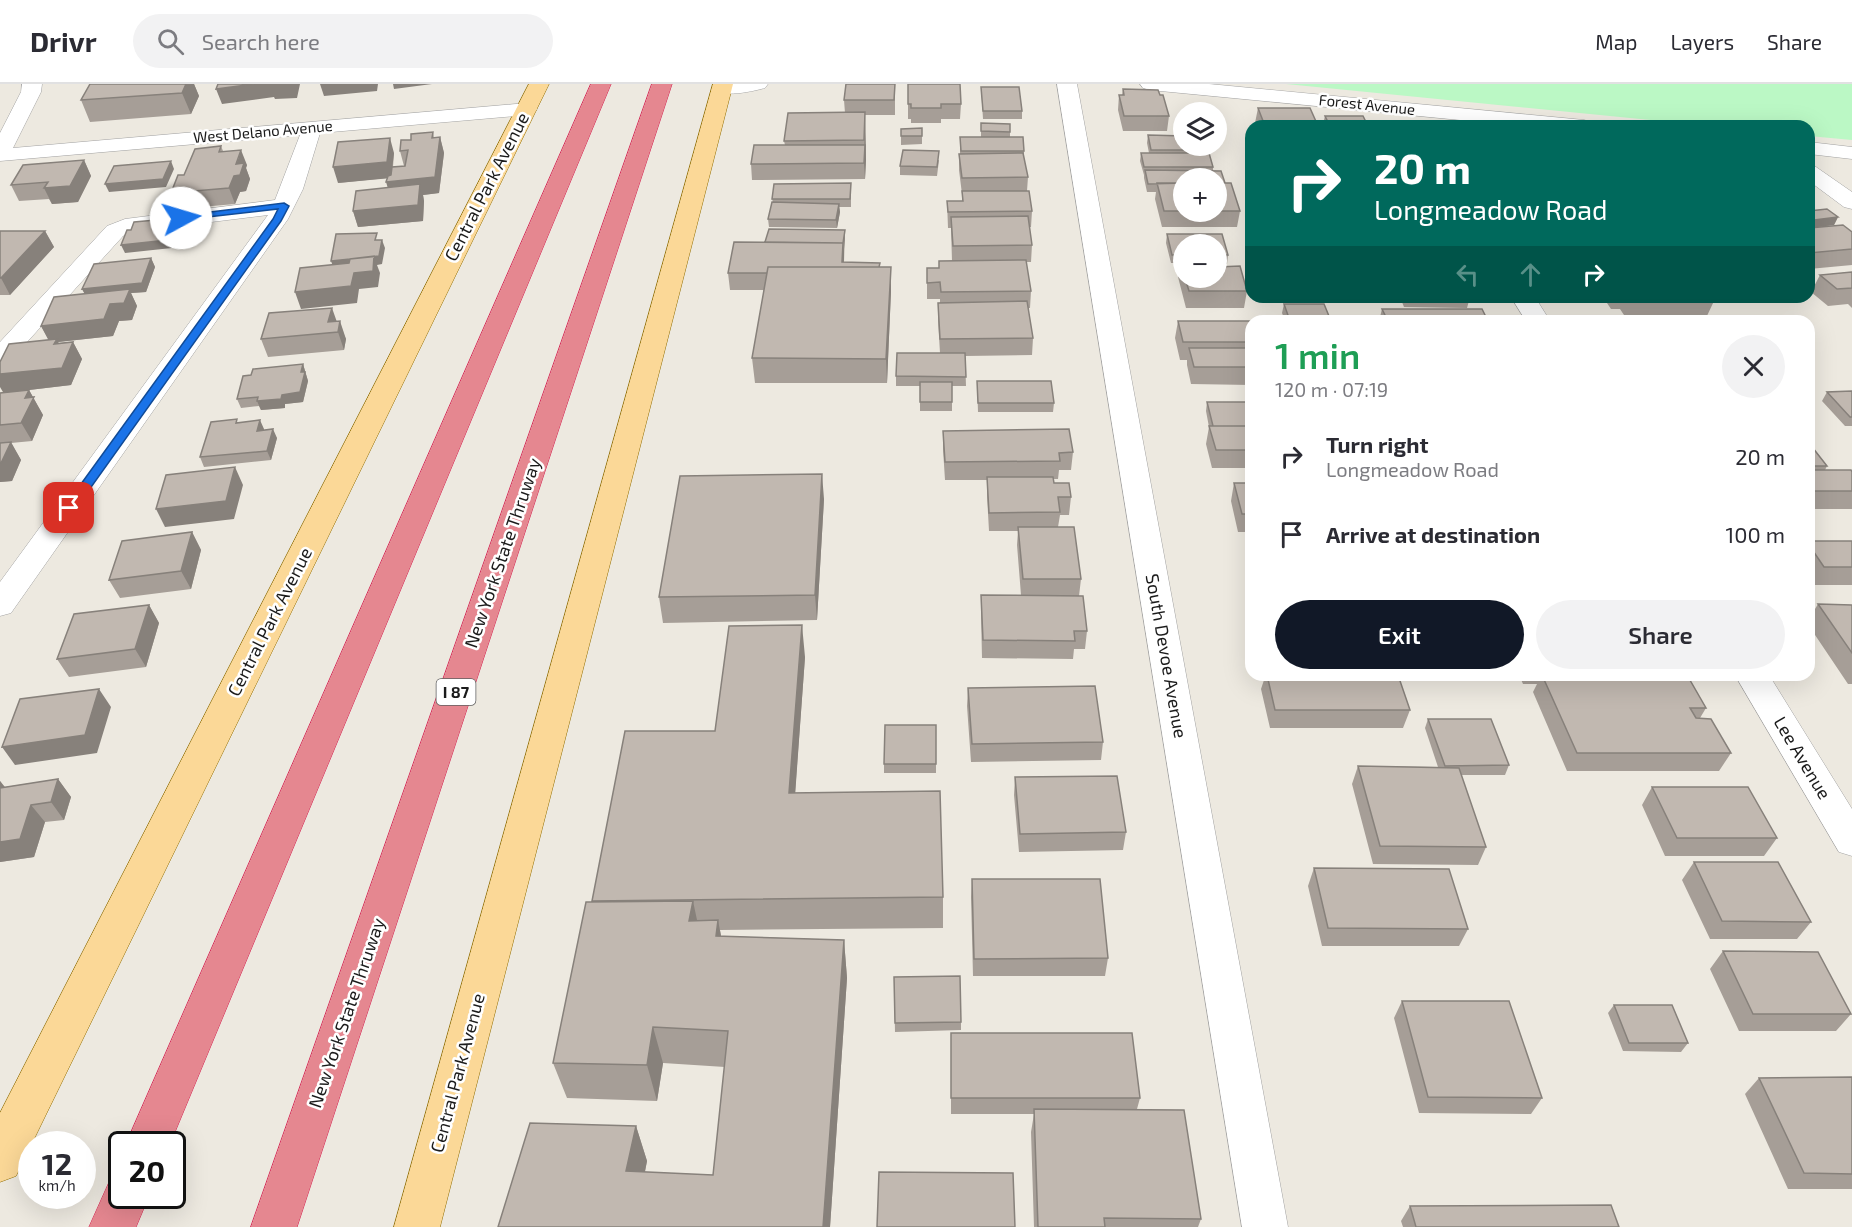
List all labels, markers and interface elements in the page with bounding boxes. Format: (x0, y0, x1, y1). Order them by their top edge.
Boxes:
search box (133, 14, 553, 68)
text: Drivr (30, 24, 97, 58)
icon: search (154, 25, 187, 58)
text: Search here (202, 28, 320, 54)
text: Map (1595, 29, 1637, 54)
text: Layers (1670, 29, 1734, 54)
text: Share (1767, 29, 1822, 54)
street label: Forest Avenue (1318, 90, 1416, 118)
map controls (1173, 102, 1227, 288)
button: layers (1173, 102, 1227, 156)
street label: Central Park Avenue (439, 109, 533, 265)
street label: West Delano Avenue (192, 116, 333, 146)
text: 20 m (1374, 142, 1471, 192)
icon: right (1275, 144, 1353, 222)
button: + (1173, 168, 1227, 222)
position arrow (149, 186, 213, 250)
text: Longmeadow Road (1374, 193, 1608, 225)
button: − (1173, 234, 1227, 288)
icon: left (1451, 258, 1484, 291)
icon: ahead (1514, 258, 1547, 291)
icon: right (1577, 258, 1610, 291)
text: 1 min (1275, 333, 1360, 376)
button: close (1722, 335, 1785, 398)
text: 120 m · 07:19 (1275, 377, 1388, 401)
text: Turn right (1326, 431, 1428, 457)
icon: right (1275, 440, 1308, 473)
text: 20 m (1735, 443, 1785, 469)
street label: New York State Thruway (459, 454, 545, 650)
text: Longmeadow Road (1326, 457, 1499, 481)
pin (43, 482, 94, 533)
icon: arrive (52, 491, 85, 524)
icon: arrive (1275, 518, 1308, 551)
text: Arrive at destination (1326, 521, 1540, 547)
text: 100 m (1726, 521, 1785, 547)
street label: Central Park Avenue (222, 544, 316, 700)
street label: South Devoe Avenue (1142, 572, 1192, 740)
button: Exit (1275, 600, 1524, 669)
button: Share (1536, 600, 1785, 669)
road number: I 87 (436, 679, 476, 705)
street label: Lee Avenue (1770, 712, 1836, 803)
street label: New York State Thruway (303, 914, 389, 1110)
street label: Central Park Avenue (425, 991, 489, 1155)
speed limit sign: 20 (108, 1131, 186, 1209)
text: 12 (42, 1145, 72, 1181)
text: km/h (38, 1176, 76, 1194)

